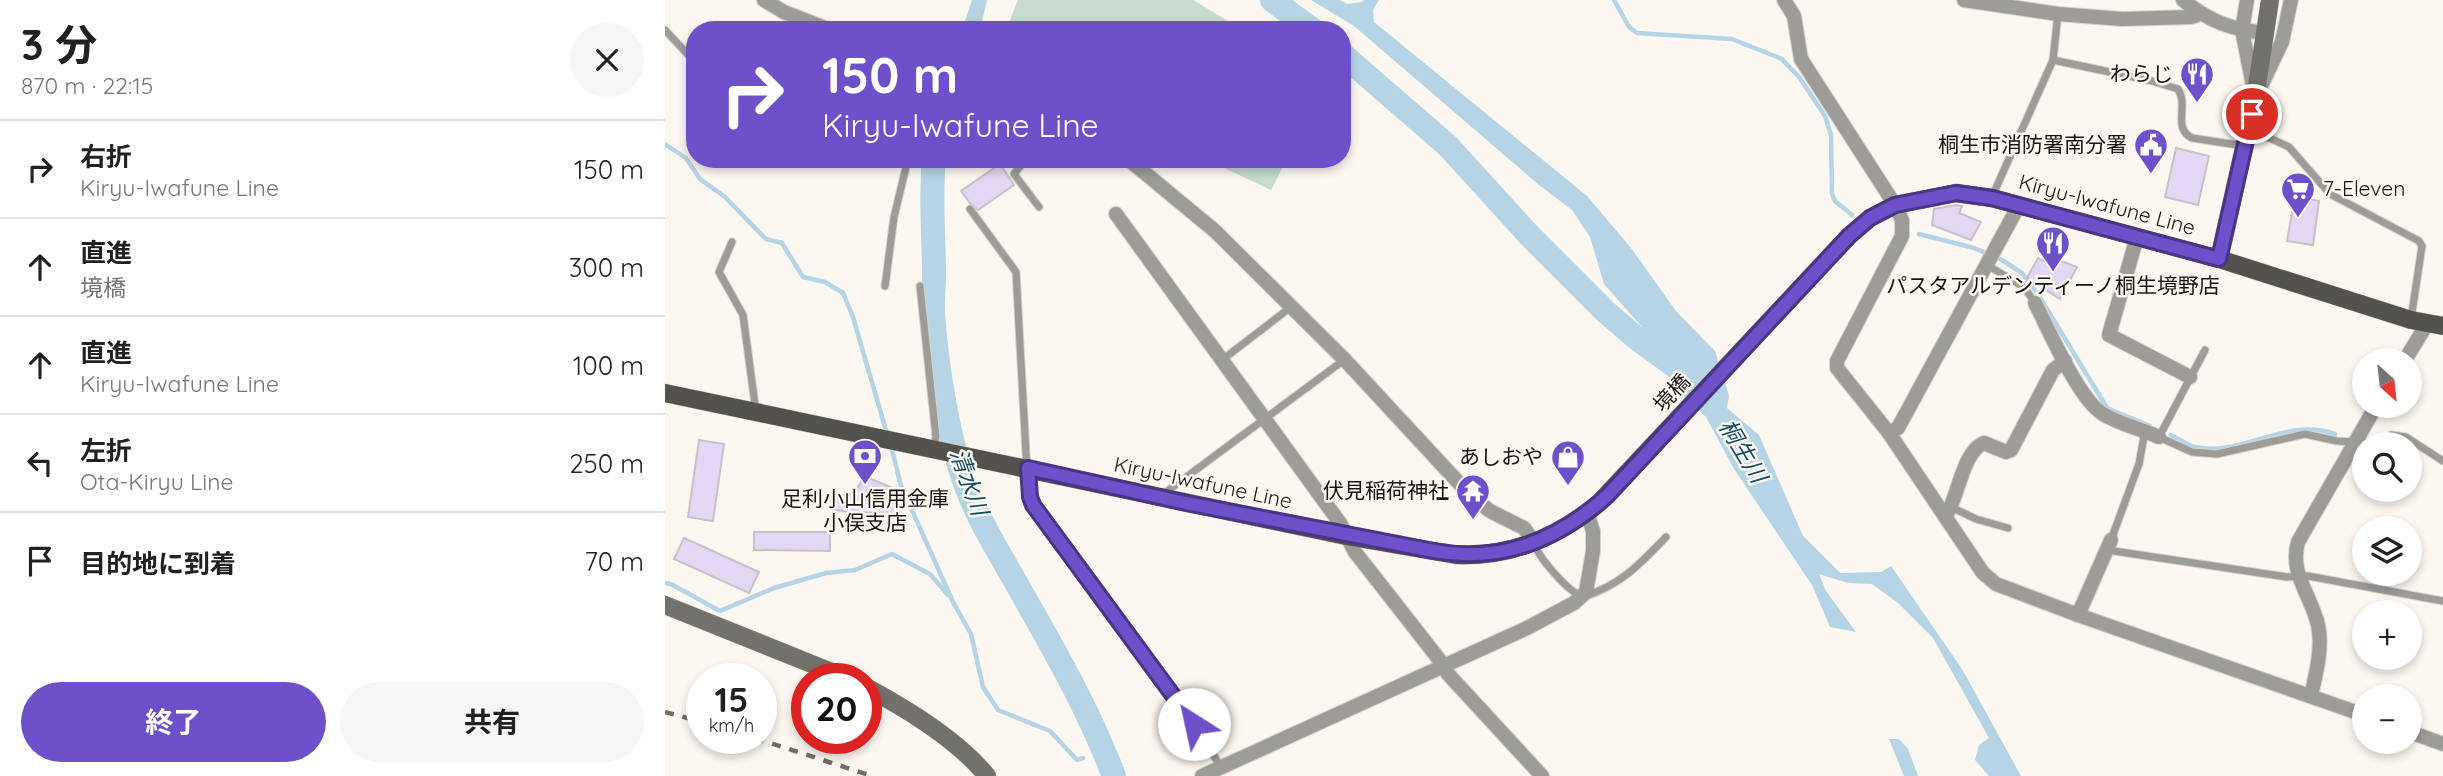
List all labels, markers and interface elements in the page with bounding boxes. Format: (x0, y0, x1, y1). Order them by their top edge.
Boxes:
text: 3 分 (21, 18, 97, 71)
button: close (570, 23, 644, 97)
text: 150 m (822, 44, 958, 105)
icon: right (707, 49, 798, 140)
restaurant icon: わらじ (2178, 55, 2216, 104)
place label: わらじ (2110, 60, 2173, 86)
text: 870 m · 22:15 (21, 71, 153, 100)
pin (2222, 84, 2282, 144)
icon: arrive (2233, 95, 2271, 133)
text: Kiryu-Iwafune Line (822, 105, 1099, 145)
public building icon: 桐生市消防署南分署 (2132, 126, 2170, 175)
place label: 桐生市消防署南分署 (1938, 131, 2127, 157)
text: 右折 (80, 140, 132, 173)
icon: right (21, 150, 59, 188)
text: 150 m (574, 153, 644, 186)
street label: Kiryu-Iwafune Line (2016, 168, 2198, 240)
supermarket icon: 7-Eleven (2279, 170, 2317, 219)
text: Kiryu-Iwafune Line (80, 173, 279, 202)
place label: 7-Eleven (2323, 175, 2405, 201)
restaurant icon: パスタアルデンティーノ桐生境野店 (2034, 224, 2072, 273)
text: 直進 (80, 236, 132, 269)
icon: ahead (21, 248, 59, 286)
text: 300 m (569, 251, 644, 284)
place label: パスタアルデンティーノ桐生境野店 (1886, 272, 2220, 298)
text: 境橋 (80, 273, 126, 302)
text: 直進 (80, 336, 132, 369)
icon: ahead (21, 346, 59, 384)
north arrow (2352, 348, 2422, 418)
map controls (2352, 348, 2422, 754)
text: 100 m (573, 349, 644, 382)
street label: 境橋 (1647, 368, 1695, 417)
text: Kiryu-Iwafune Line (80, 369, 279, 398)
water label: 桐生川 (1713, 414, 1775, 490)
button: search (2352, 432, 2422, 502)
text: 左折 (80, 434, 132, 467)
bank icon: 足利小山信用金庫 小俣支店 (846, 437, 884, 486)
shop icon: あしおや (1549, 438, 1587, 487)
place label: あしおや (1459, 443, 1543, 469)
icon: left (21, 444, 59, 482)
water label: 清水川 (944, 444, 996, 522)
text: 250 m (569, 447, 644, 480)
street label: Kiryu-Iwafune Line (1112, 450, 1295, 514)
text: Ota-Kiryu Line (80, 467, 234, 496)
temple icon: 伏見稲荷神社 (1454, 472, 1492, 521)
place label: 伏見稲荷神社 (1323, 477, 1449, 503)
place label: 足利小山信用金庫 小俣支店 (781, 485, 949, 535)
button: layers (2352, 516, 2422, 586)
icon: arrive (21, 542, 59, 580)
text: 70 m (584, 545, 644, 578)
text: 目的地に到着 (80, 547, 236, 580)
button: + (2352, 600, 2422, 670)
speed limit sign: 20 (791, 663, 882, 754)
text: 15 (715, 677, 748, 721)
button: 終了 (21, 682, 326, 762)
button: 共有 (340, 682, 644, 762)
button: − (2352, 684, 2422, 754)
position arrow (1157, 687, 1231, 761)
text: km/h (709, 714, 754, 737)

